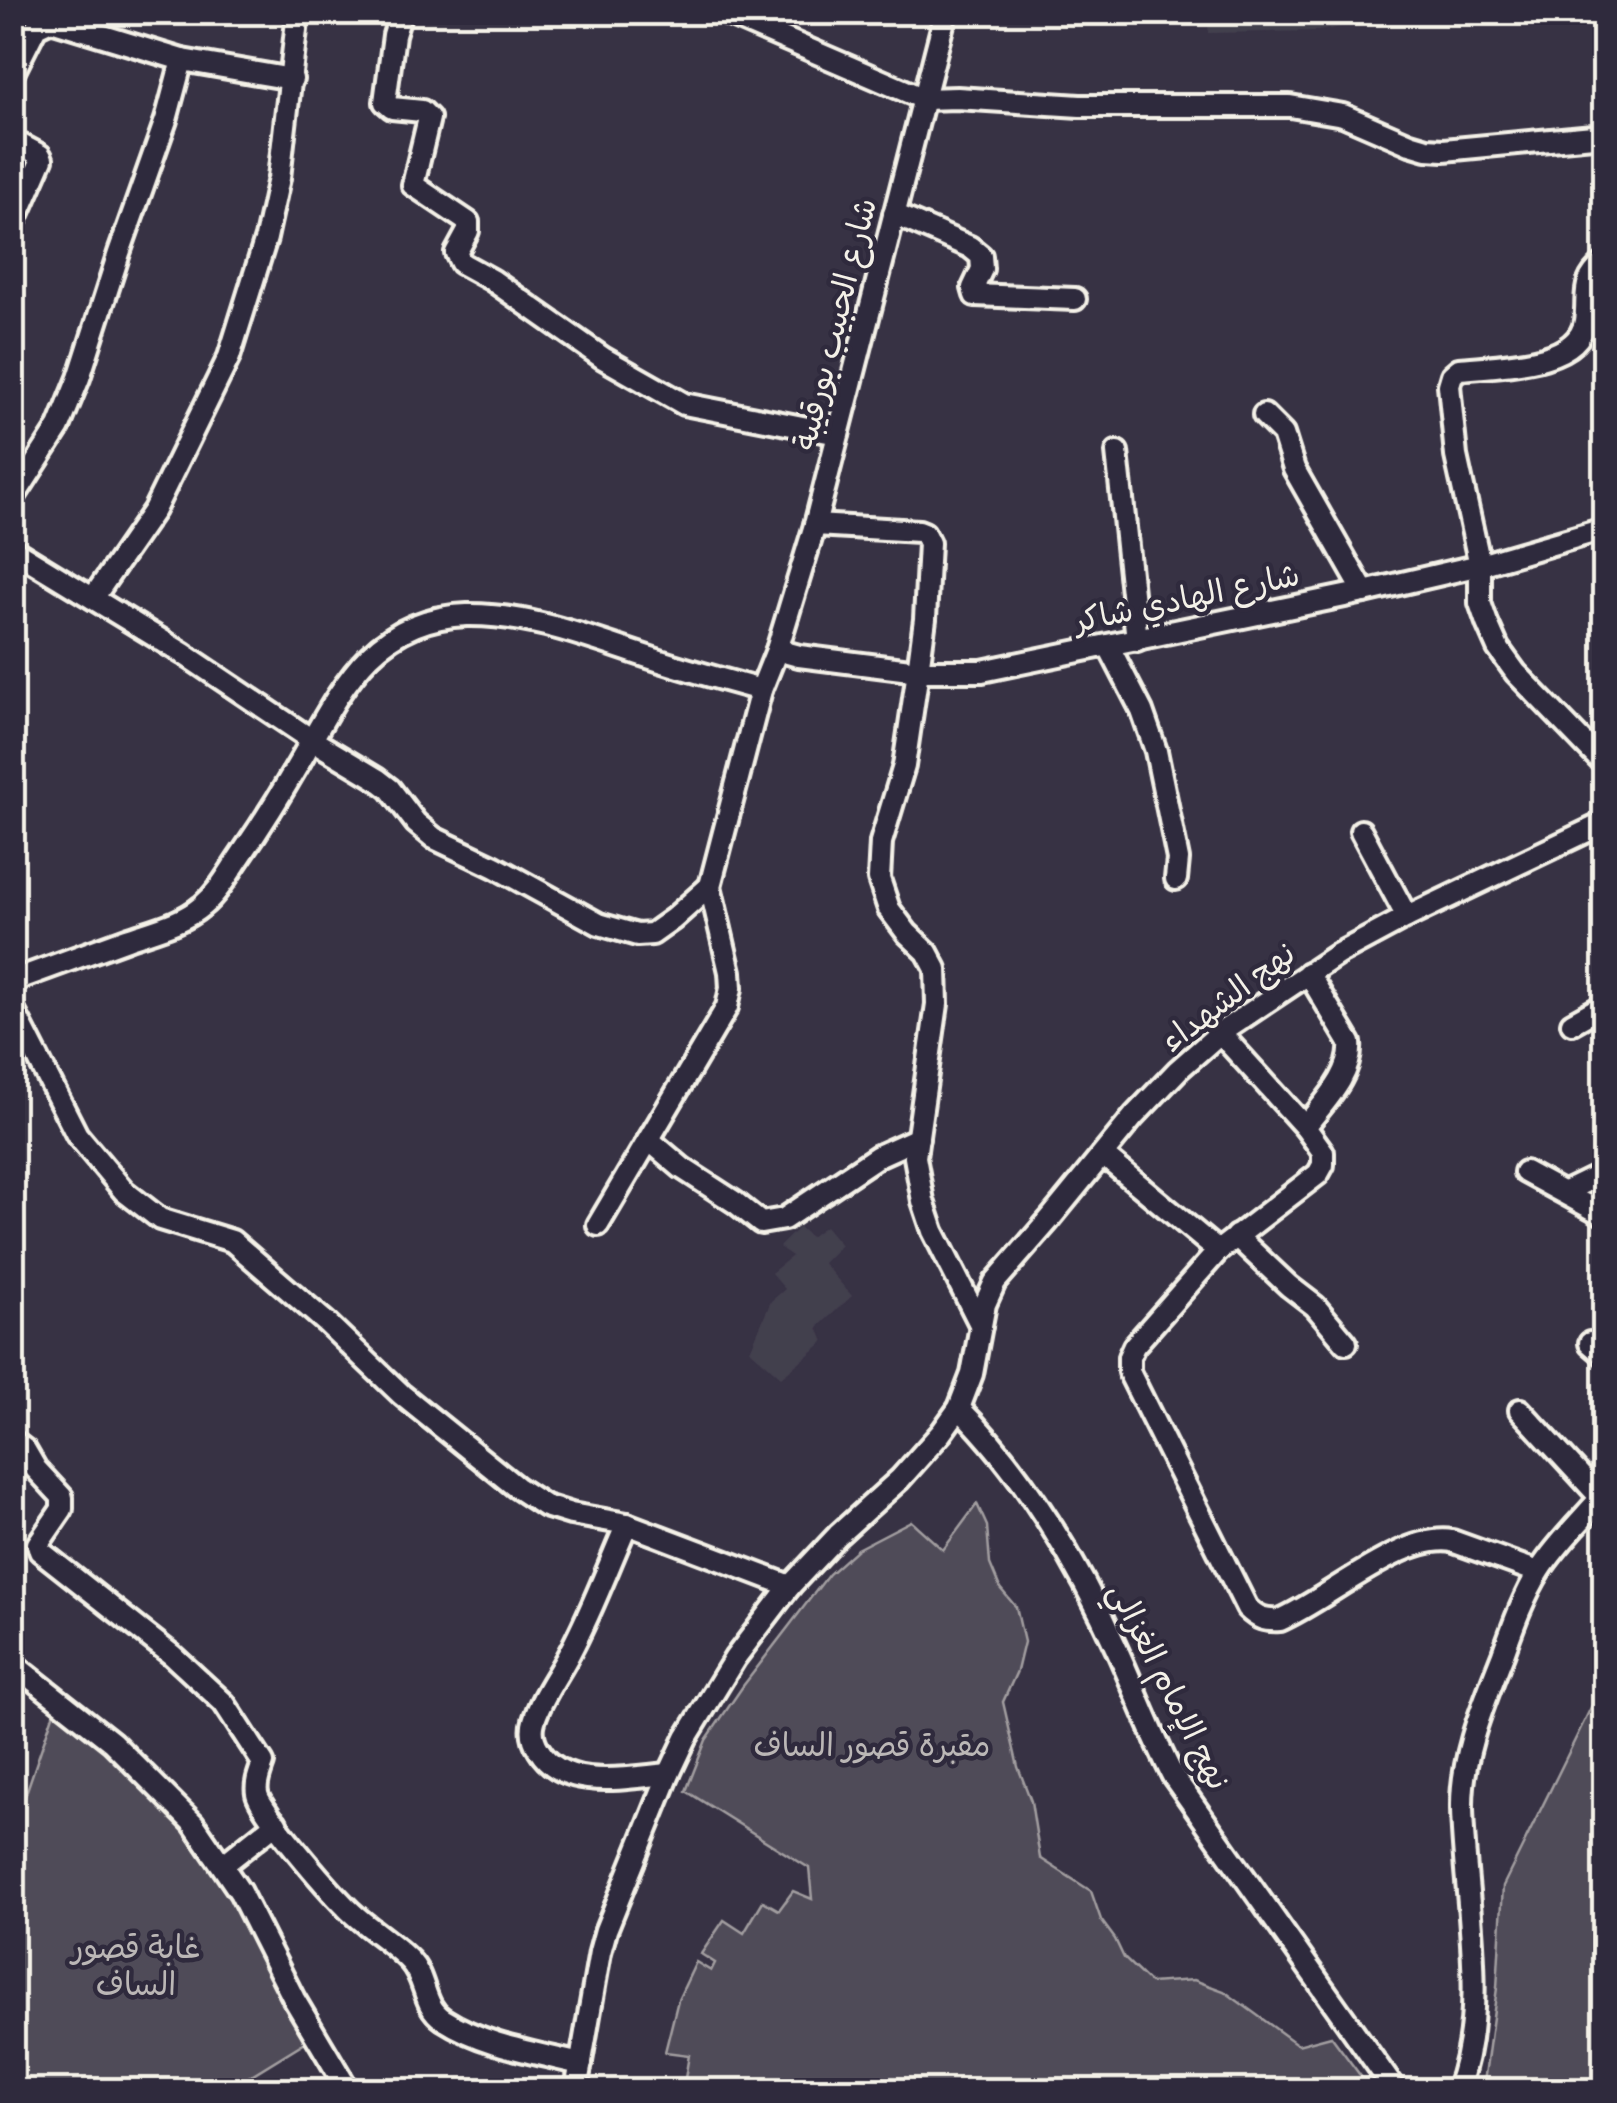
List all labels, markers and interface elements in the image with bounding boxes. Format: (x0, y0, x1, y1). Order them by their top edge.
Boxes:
street label: شارع الحبيب بورقيبة (776, 192, 894, 456)
street label: شارع الهادي شاكر (1066, 546, 1305, 650)
street label: نهج الشهداء (1148, 927, 1308, 1067)
street label: نهج الإمام الغزالي (1092, 1572, 1246, 1800)
park label: مقبرة قصور الساف (754, 1717, 990, 1774)
park label: غابة قصور الساف (69, 1919, 200, 2013)

